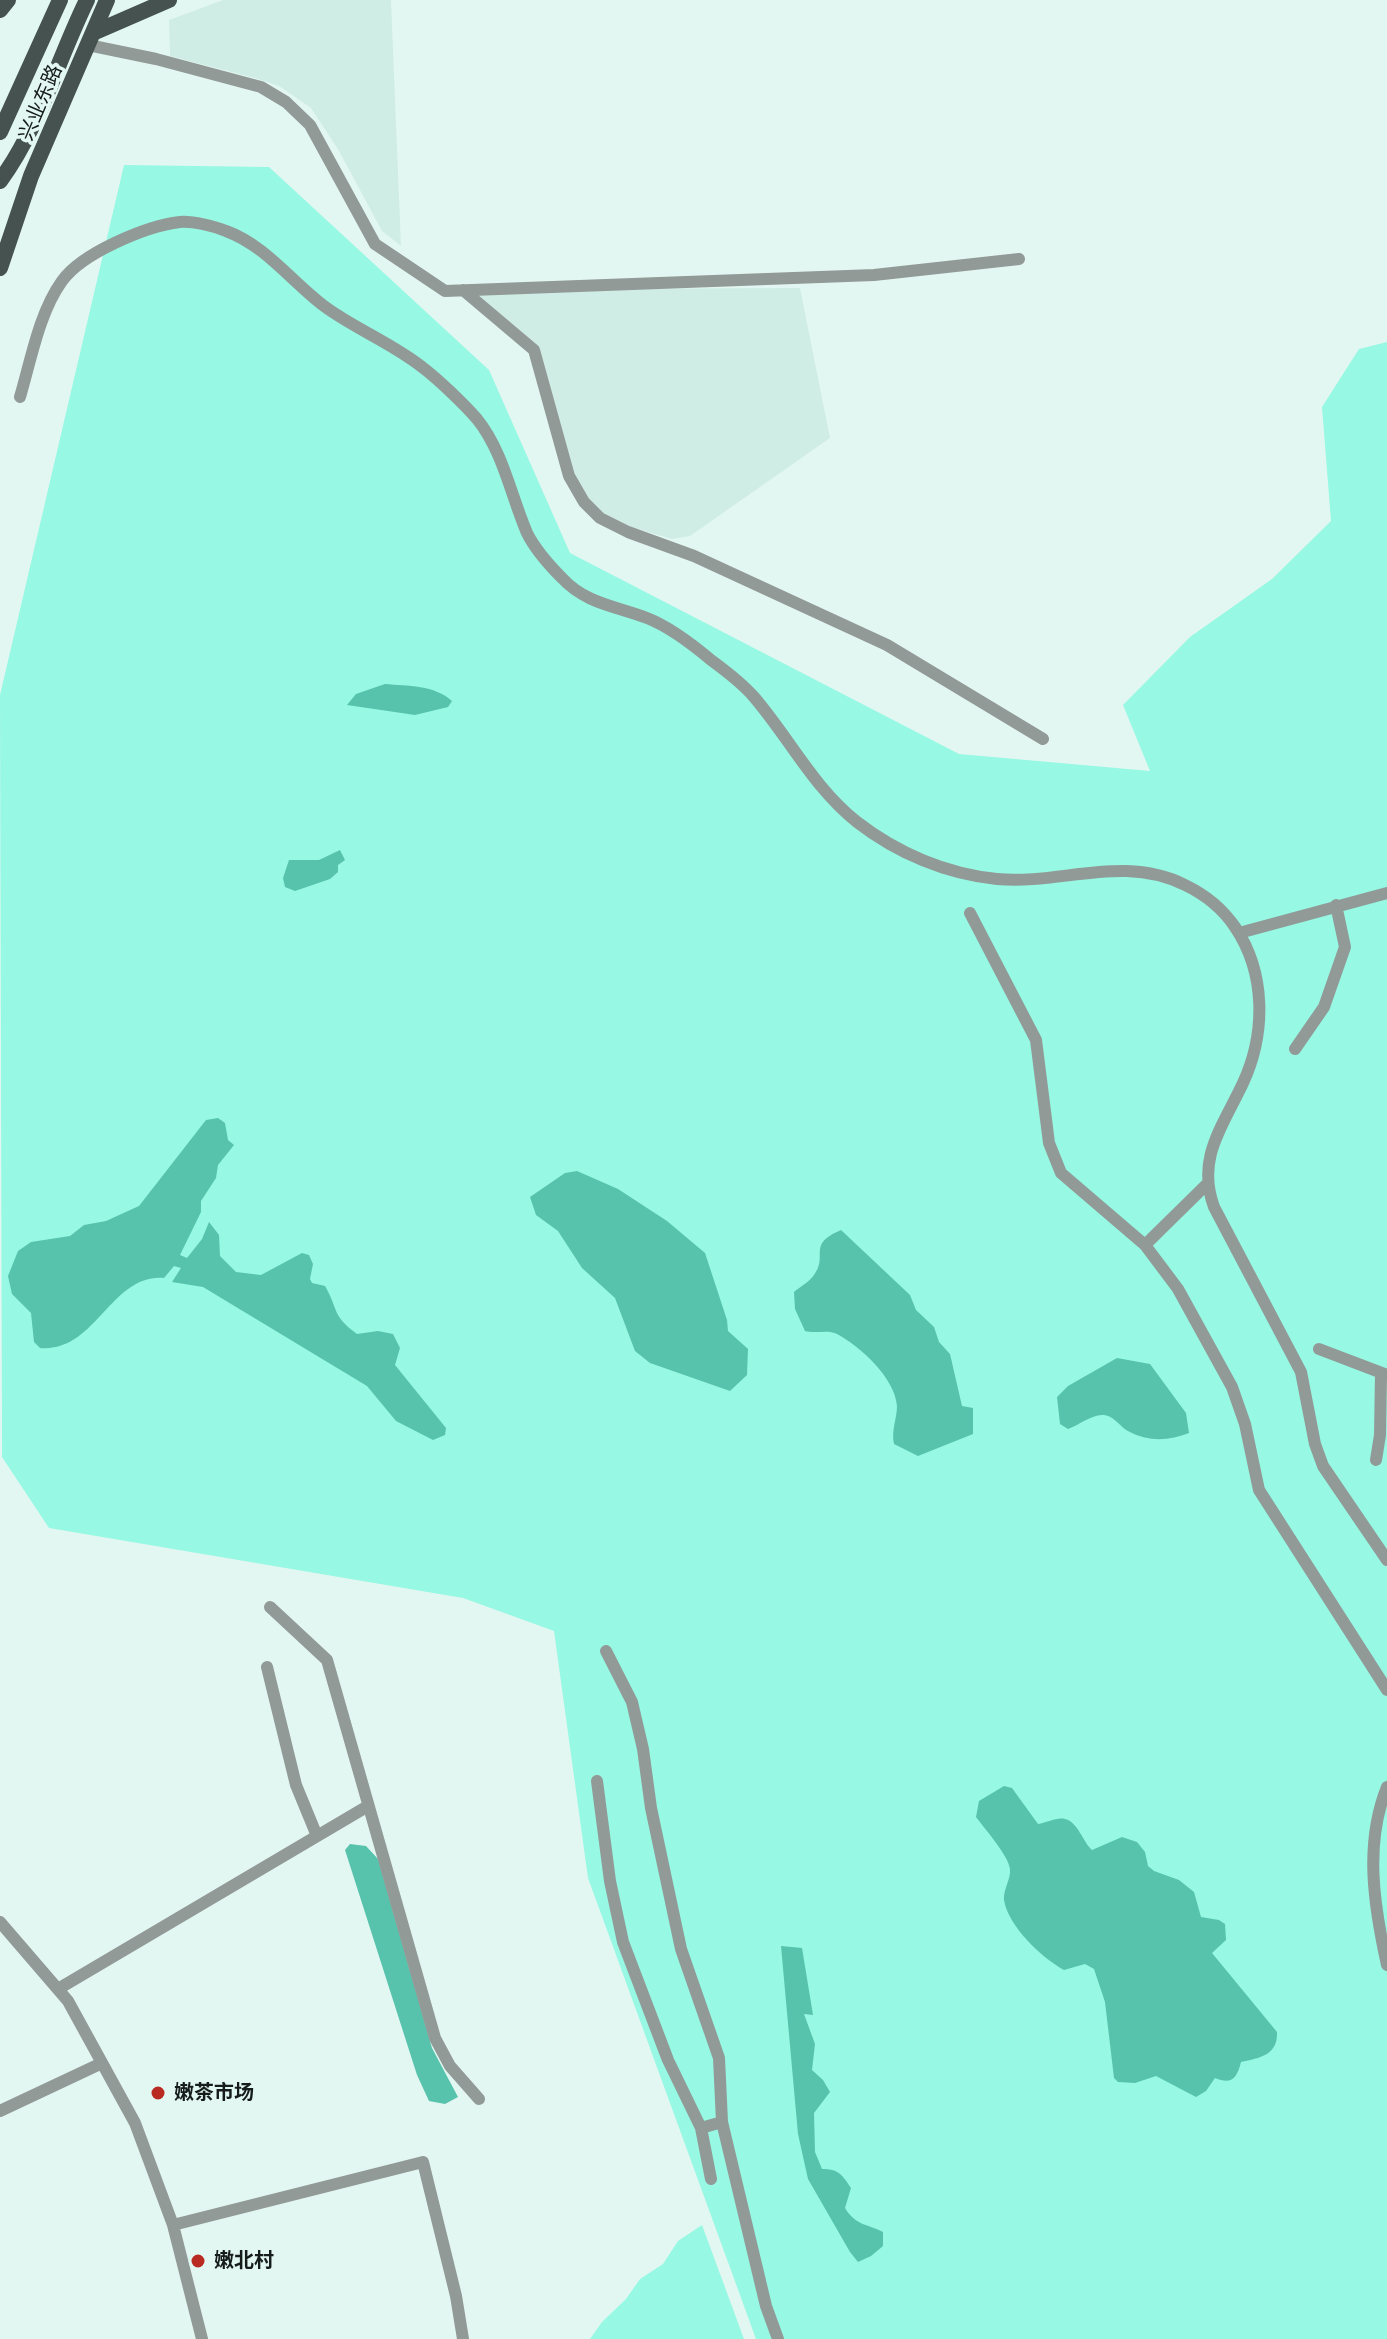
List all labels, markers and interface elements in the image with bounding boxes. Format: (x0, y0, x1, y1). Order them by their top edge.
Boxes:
street label: 兴业东路 (14, 61, 68, 145)
place label: 嫩茶市场 (174, 2081, 254, 2105)
marker: 嫩茶市场 (149, 2084, 167, 2102)
place label: 嫩北村 (214, 2249, 274, 2273)
marker: 嫩北村 (189, 2252, 207, 2270)

